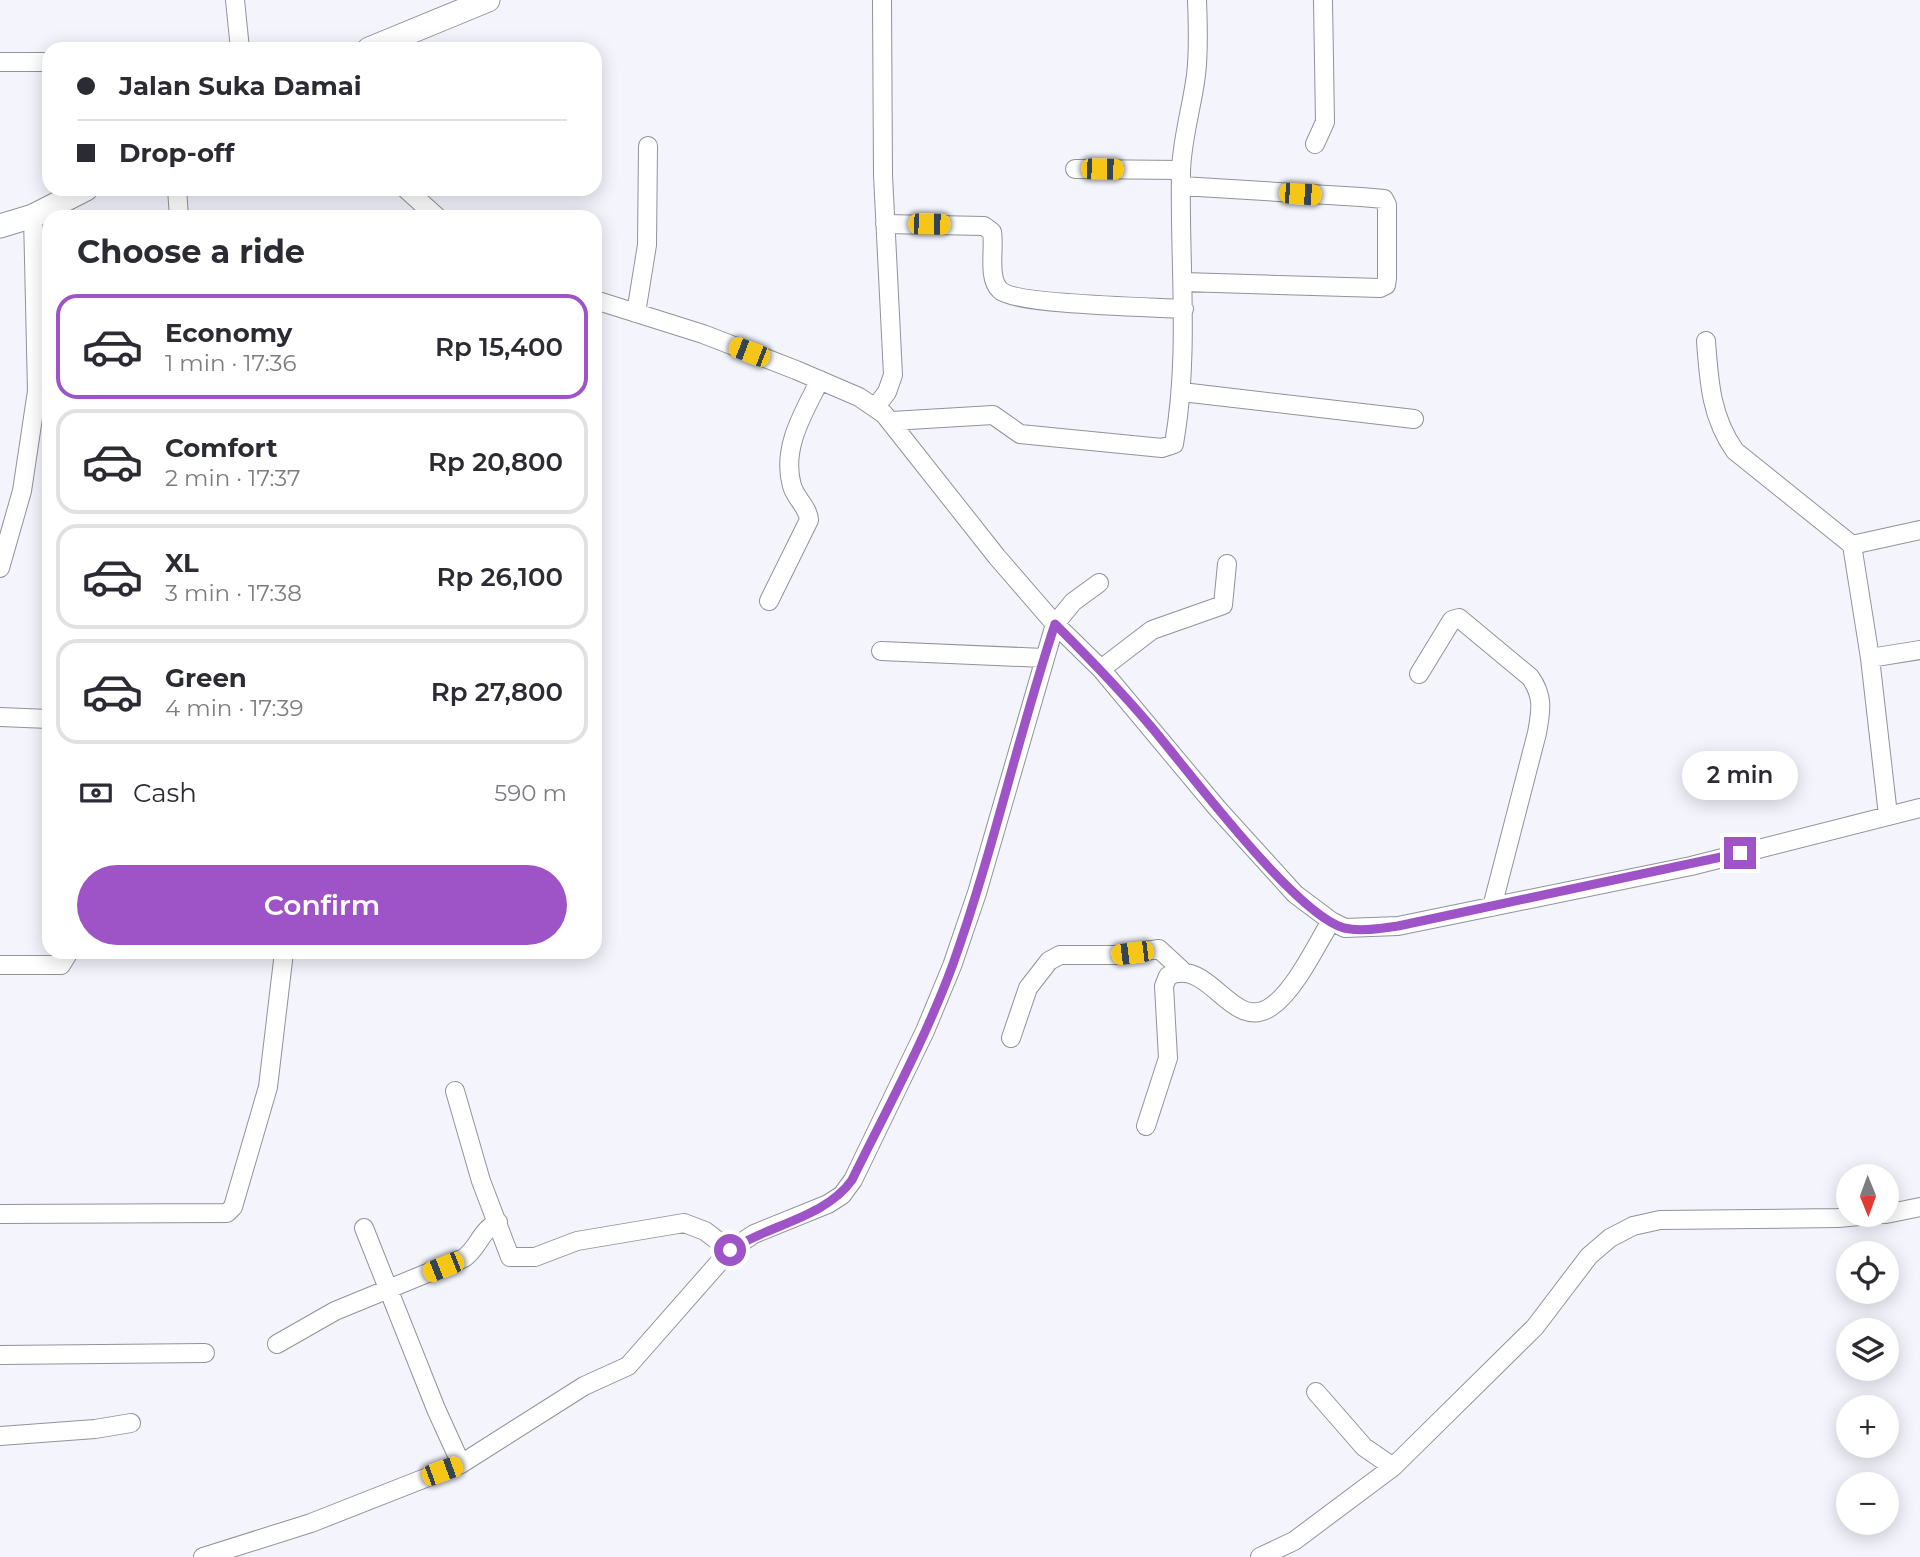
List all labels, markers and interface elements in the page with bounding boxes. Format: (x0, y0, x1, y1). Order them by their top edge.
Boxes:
text: Jalan Suka Damai (119, 70, 362, 102)
text: Drop-off (119, 137, 234, 169)
car (1081, 158, 1124, 180)
car (1279, 182, 1322, 206)
car (908, 213, 951, 235)
text: Choose a ride (77, 232, 305, 271)
icon: car (81, 315, 144, 378)
text: Economy (165, 317, 292, 349)
text: Rp 15,400 (435, 331, 563, 363)
car (726, 335, 773, 369)
text: 1 min · 17:36 (165, 349, 297, 377)
icon: car (81, 430, 144, 493)
text: Comfort (165, 432, 277, 464)
text: Rp 20,800 (428, 446, 563, 478)
text: 2 min · 17:37 (165, 464, 301, 492)
icon: car (81, 545, 144, 608)
text: XL (165, 547, 199, 579)
text: Rp 26,100 (436, 561, 563, 593)
text: 3 min · 17:38 (165, 579, 302, 607)
icon: car (81, 660, 144, 723)
text: Green (165, 662, 247, 694)
text: Rp 27,800 (431, 676, 563, 708)
text: 4 min · 17:39 (165, 694, 303, 722)
callout: 2 min (1682, 752, 1798, 800)
text: 2 min (1707, 761, 1773, 789)
icon: cash (77, 774, 115, 812)
text: Cash (133, 777, 197, 809)
text: 590 m (494, 779, 567, 807)
route end (1724, 837, 1756, 869)
button: Confirm (77, 865, 567, 945)
car (1110, 940, 1155, 966)
north arrow (1836, 1164, 1899, 1227)
map controls (1836, 1164, 1899, 1535)
route start (714, 1234, 746, 1266)
button: locate (1836, 1241, 1899, 1304)
car (420, 1249, 467, 1285)
button: layers (1836, 1318, 1899, 1381)
button: + (1836, 1395, 1899, 1458)
car (419, 1454, 466, 1488)
button: − (1836, 1472, 1899, 1535)

